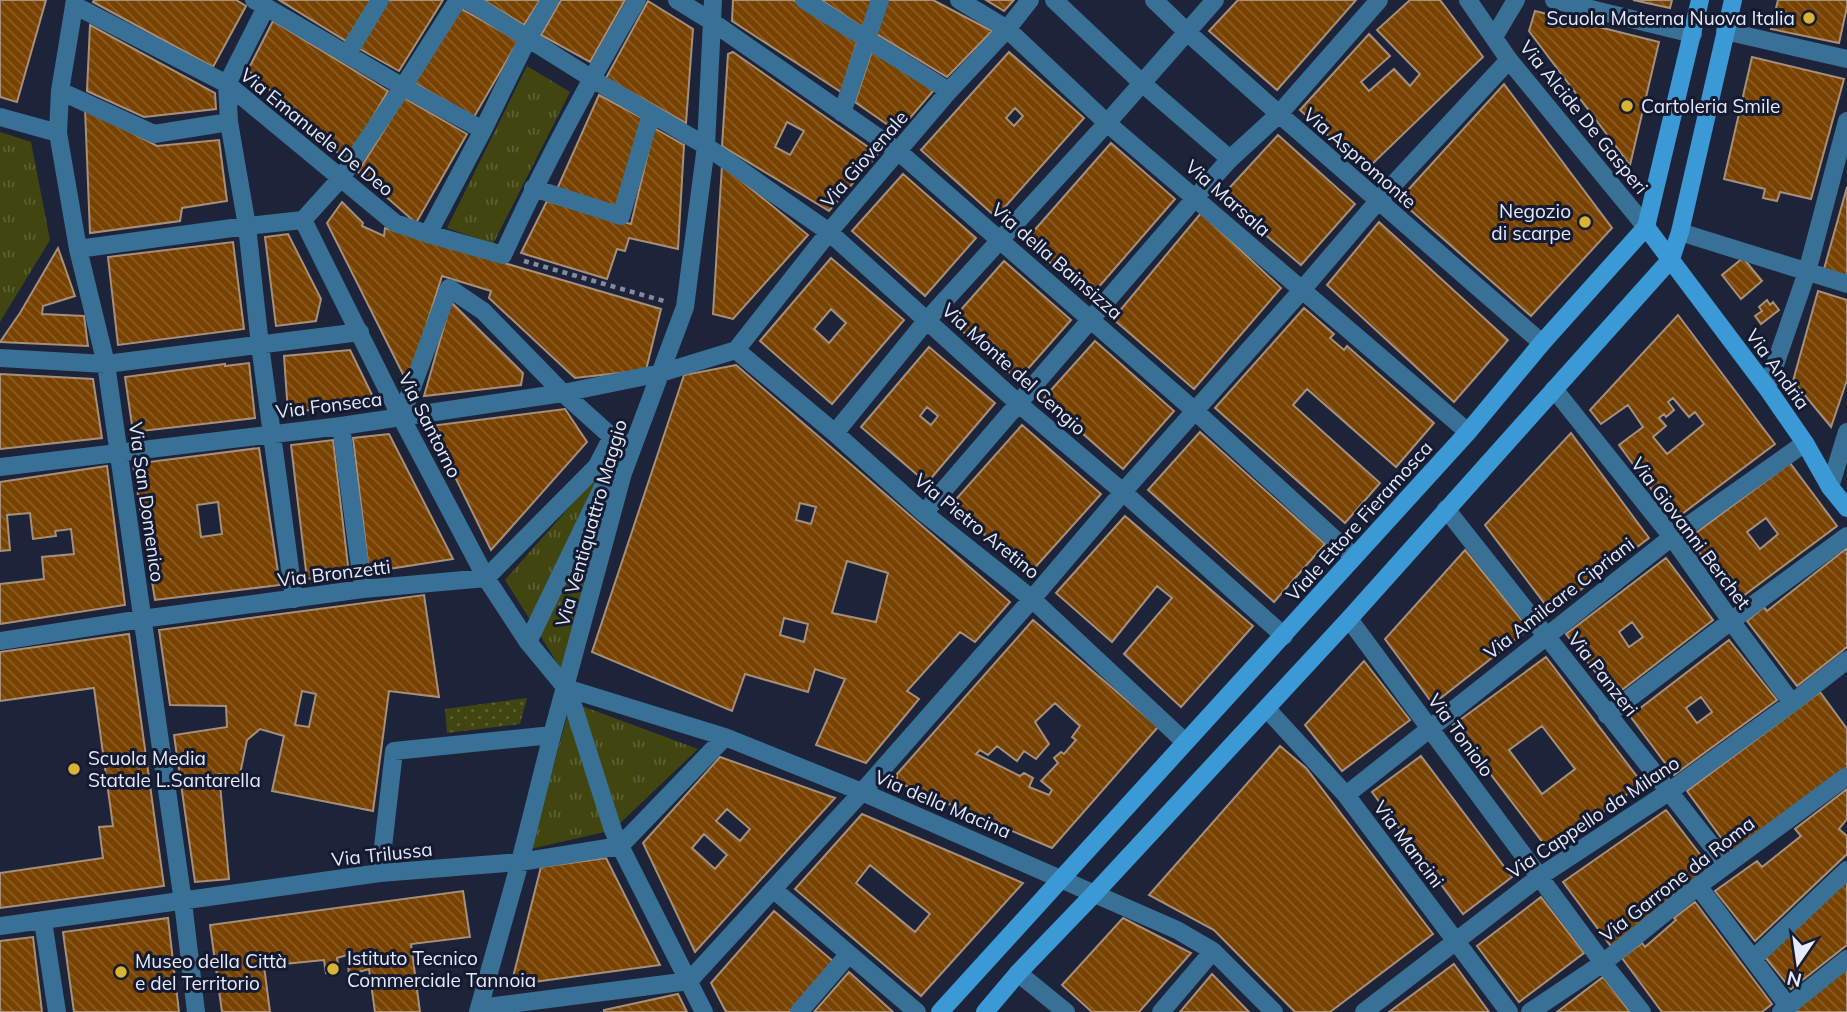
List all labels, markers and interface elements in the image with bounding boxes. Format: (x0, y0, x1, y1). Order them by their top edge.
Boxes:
place label: Scuola Materna Nuova Italia (1547, 6, 1795, 30)
marker: Scuola Materna Nuova Italia (1801, 10, 1817, 26)
street label: Via Alcide De Gasperi (1515, 35, 1653, 199)
street label: Via Emanuele De Deo (235, 63, 399, 201)
place label: Cartoleria Smile (1641, 94, 1780, 118)
marker: Cartoleria Smile (1619, 98, 1635, 114)
street label: Via Aspromonte (1299, 102, 1421, 214)
street label: Via Giovenale (815, 105, 913, 213)
street label: Via Marsala (1180, 154, 1276, 242)
street label: Via della Bainsizza (986, 197, 1128, 325)
place label: Negozio di scarpe (1491, 199, 1571, 245)
marker: Negozio di scarpe (1577, 214, 1593, 230)
street label: Via Monte del Cengio (937, 298, 1091, 440)
street label: Via Andria (1741, 324, 1815, 414)
street label: Via Santorno (393, 368, 467, 482)
street label: Via Fonseca (274, 387, 384, 423)
street label: Via Ventiquattro Maggio (550, 417, 632, 629)
street label: Via San Domenico (124, 420, 170, 584)
street label: Viale Ettore Fieramosca (1281, 436, 1437, 606)
street label: Via Giovanni Berchet (1626, 452, 1756, 614)
street label: Via Pietro Aretino (909, 468, 1045, 584)
street label: Via Amilcare Cipriani (1479, 532, 1639, 664)
street label: Via Bronzetti (276, 554, 392, 592)
street label: Via Panzeri (1563, 627, 1643, 721)
street label: Via Toniolo (1423, 689, 1499, 781)
place label: Scuola Media Statale L.Santarella (88, 746, 261, 792)
street label: Via Cappello da Milano (1502, 750, 1684, 884)
marker: Scuola Media Statale L.Santarella (66, 761, 82, 777)
street label: Via della Macina (871, 765, 1015, 843)
street label: Via Mancini (1369, 796, 1449, 892)
street label: Via Garrone da Roma (1595, 811, 1759, 947)
street label: Via Trilussa (330, 837, 434, 871)
north arrow (1763, 928, 1833, 998)
place label: Istituto Tecnico Commerciale Tannoia (347, 946, 536, 992)
place label: Museo della Città e del Territorio (135, 949, 287, 995)
marker: Istituto Tecnico Commerciale Tannoia (325, 961, 341, 977)
marker: Museo della Città e del Territorio (113, 964, 129, 980)
text: N (1784, 966, 1804, 993)

